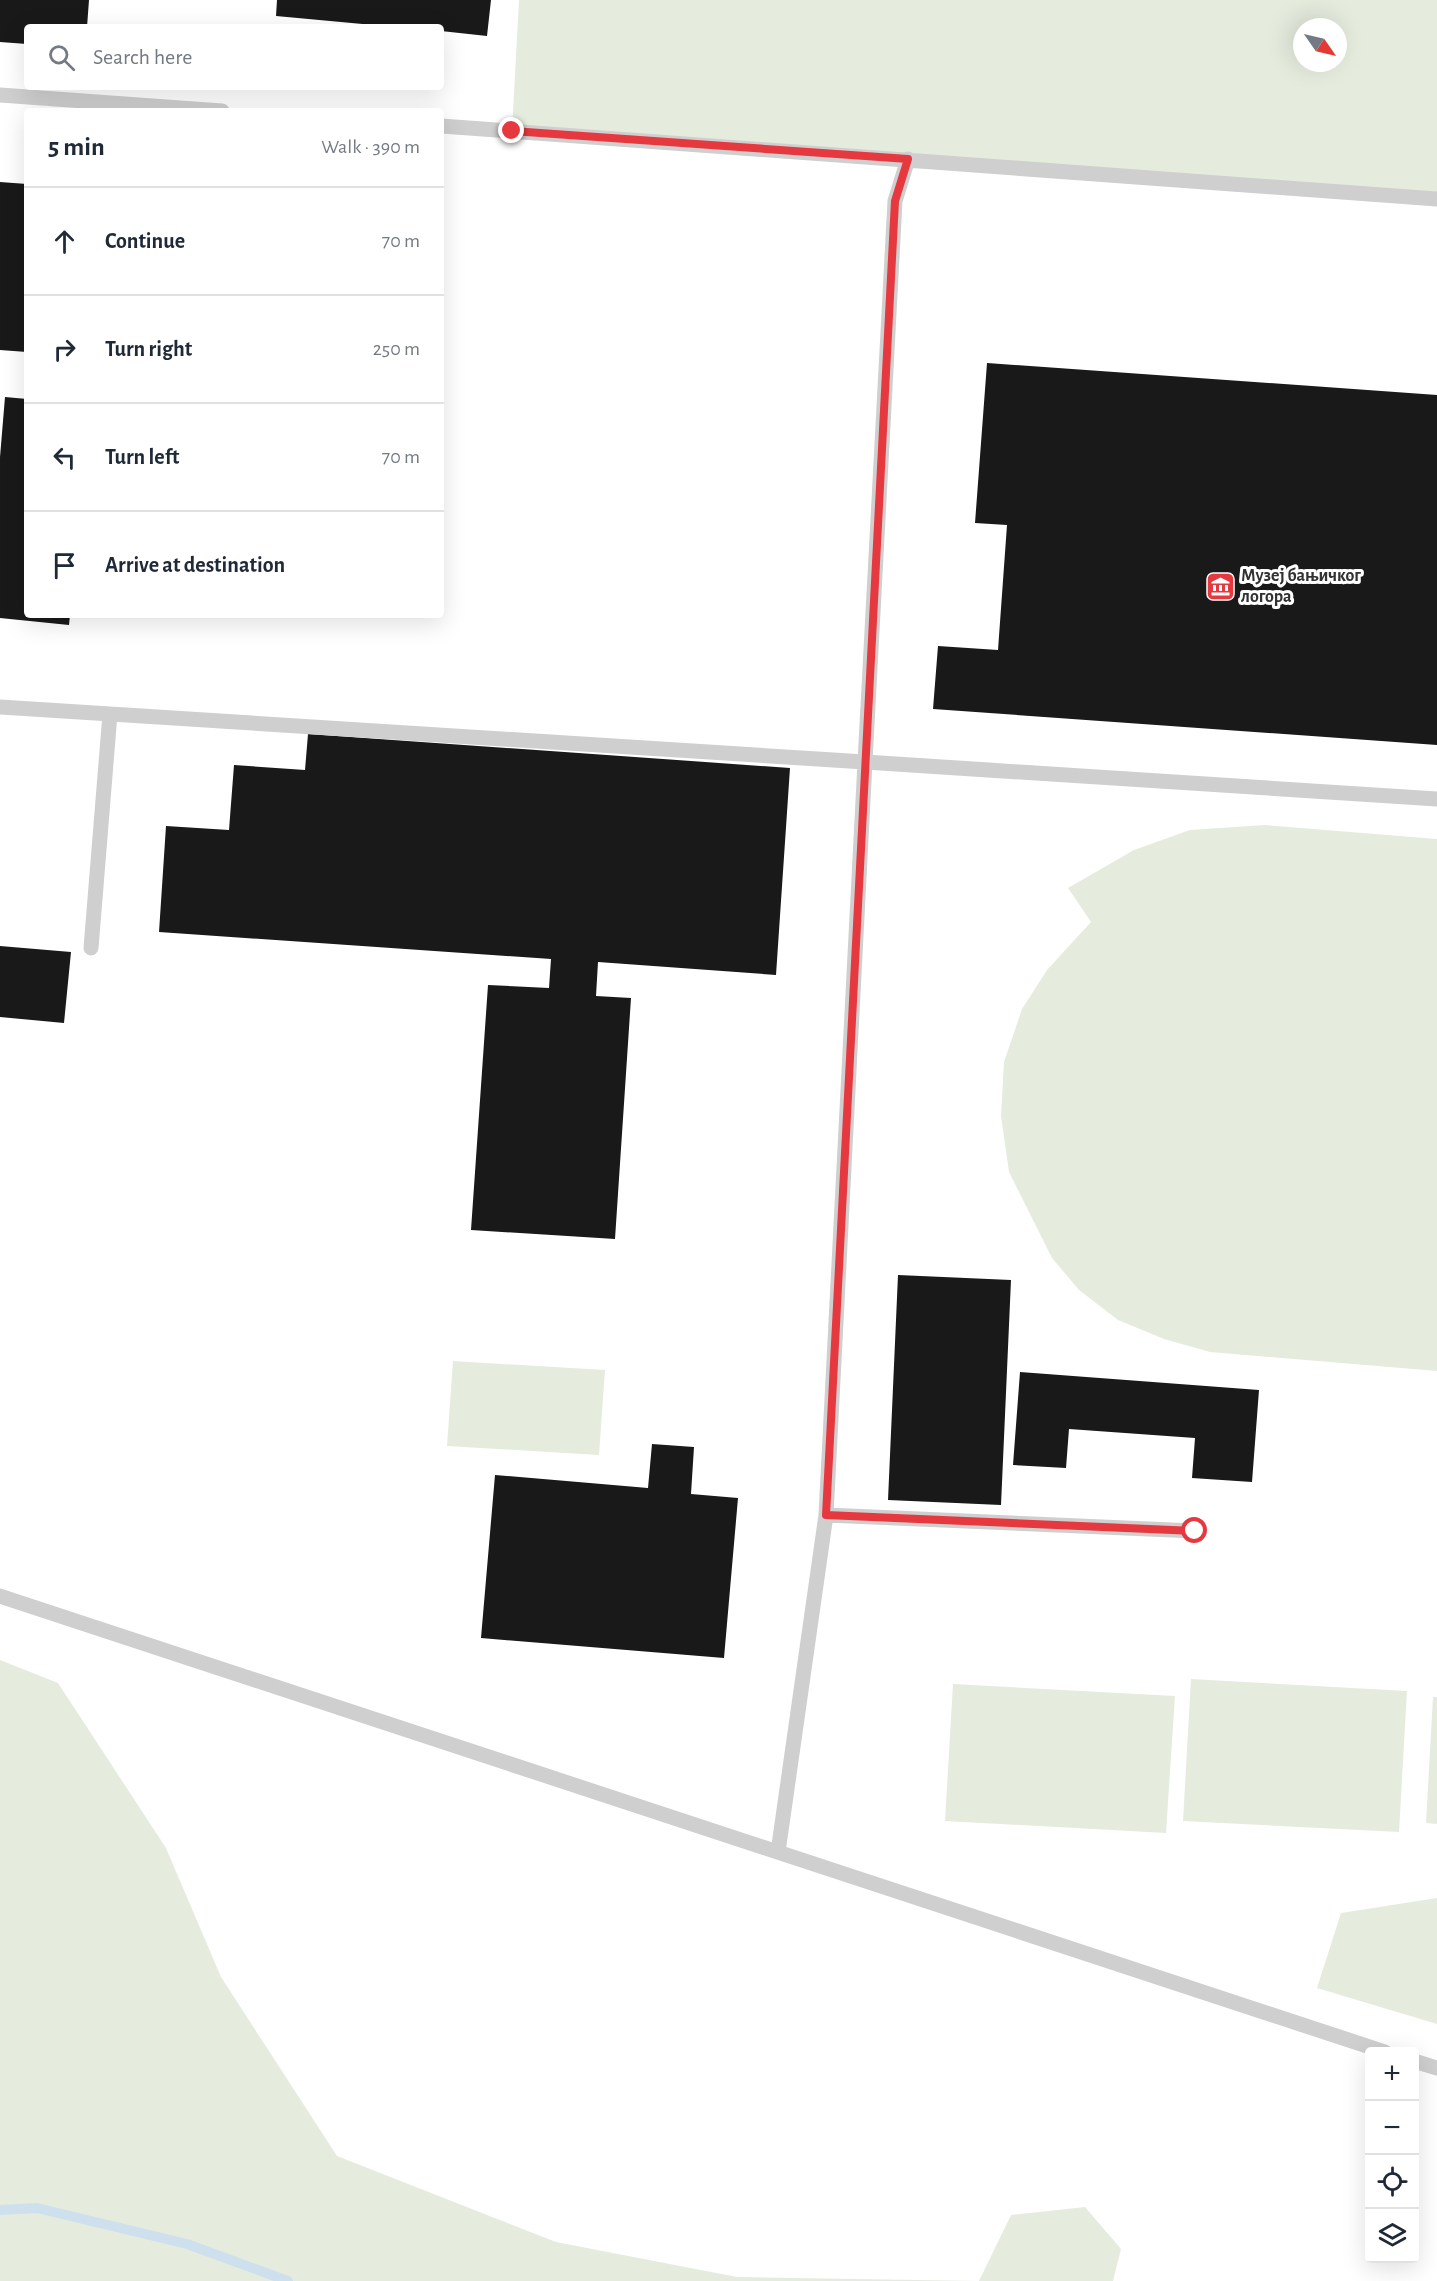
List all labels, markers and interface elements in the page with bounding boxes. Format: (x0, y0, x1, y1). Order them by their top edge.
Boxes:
north arrow (1293, 18, 1347, 72)
search box (24, 24, 444, 90)
icon: search (45, 41, 78, 74)
text: Search here (93, 46, 192, 68)
route end (498, 117, 524, 143)
text: 5 min (48, 134, 105, 160)
text: Walk · 390 m (321, 137, 420, 157)
icon: ahead (48, 225, 81, 258)
text: Continue (105, 230, 185, 252)
text: 70 m (382, 231, 420, 251)
icon: right (48, 333, 81, 366)
text: Turn right (105, 338, 192, 360)
text: 250 m (373, 339, 420, 359)
icon: left (48, 441, 81, 474)
text: Turn left (105, 446, 179, 468)
text: 70 m (382, 447, 420, 467)
icon: arrive (48, 549, 81, 582)
text: Arrive at destination (105, 554, 285, 576)
place label: Музеј бањичког логора (1241, 567, 1361, 606)
museum icon: Музеј бањичког логора (1204, 570, 1236, 602)
route start (1181, 1517, 1207, 1543)
map controls (1365, 2047, 1419, 2263)
button: + (1365, 2047, 1419, 2101)
button: − (1365, 2101, 1419, 2155)
button: locate (1365, 2155, 1419, 2209)
button: layers (1365, 2209, 1419, 2263)

